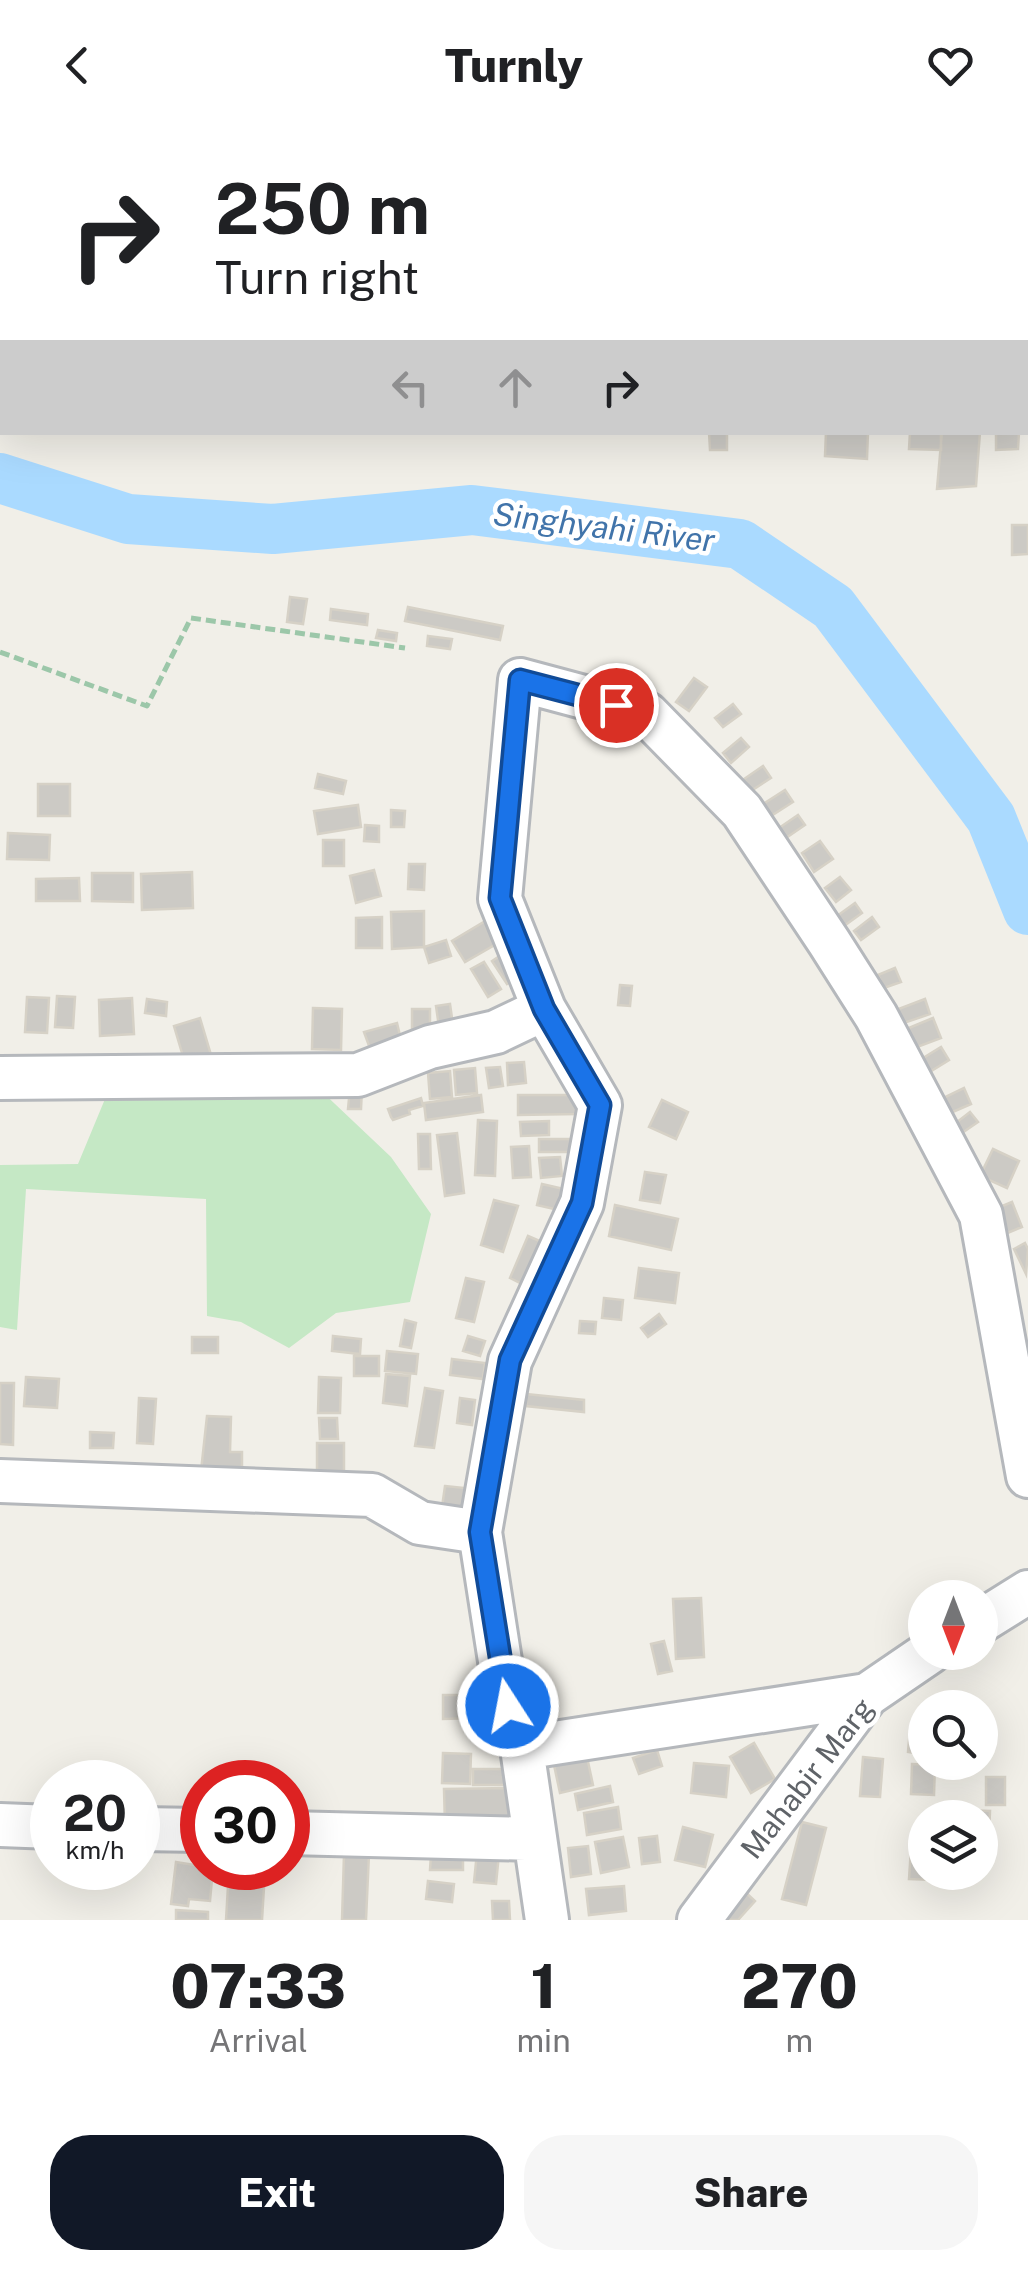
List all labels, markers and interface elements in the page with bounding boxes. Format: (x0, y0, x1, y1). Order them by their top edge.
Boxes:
icon: back (50, 38, 105, 93)
icon: heart (923, 38, 978, 93)
text: Turnly (445, 39, 583, 92)
text: 250 m (215, 167, 430, 250)
icon: right (50, 170, 180, 300)
text: Turn right (215, 251, 419, 304)
icon: left (383, 360, 438, 415)
icon: ahead (488, 360, 543, 415)
icon: right (593, 360, 648, 415)
water label: Singhyahi River (491, 495, 718, 559)
pin (574, 663, 659, 748)
icon: arrive (589, 678, 644, 733)
north arrow (908, 1580, 998, 1670)
map controls (908, 1580, 998, 1890)
position arrow (456, 1654, 560, 1758)
street label: Mahabir Marg (733, 1690, 881, 1866)
button: search (908, 1690, 998, 1780)
speed limit sign: 30 (180, 1760, 310, 1890)
text: 20 (63, 1783, 127, 1842)
button: layers (908, 1800, 998, 1890)
text: km/h (66, 1835, 124, 1865)
text: 07:33 (170, 1951, 346, 2022)
text: 1 (530, 1951, 557, 2022)
text: 270 (741, 1951, 858, 2022)
text: Arrival (209, 2022, 308, 2059)
text: min (516, 2022, 571, 2059)
text: m (786, 2022, 813, 2059)
button: Exit (50, 2135, 504, 2250)
button: Share (524, 2135, 978, 2250)

